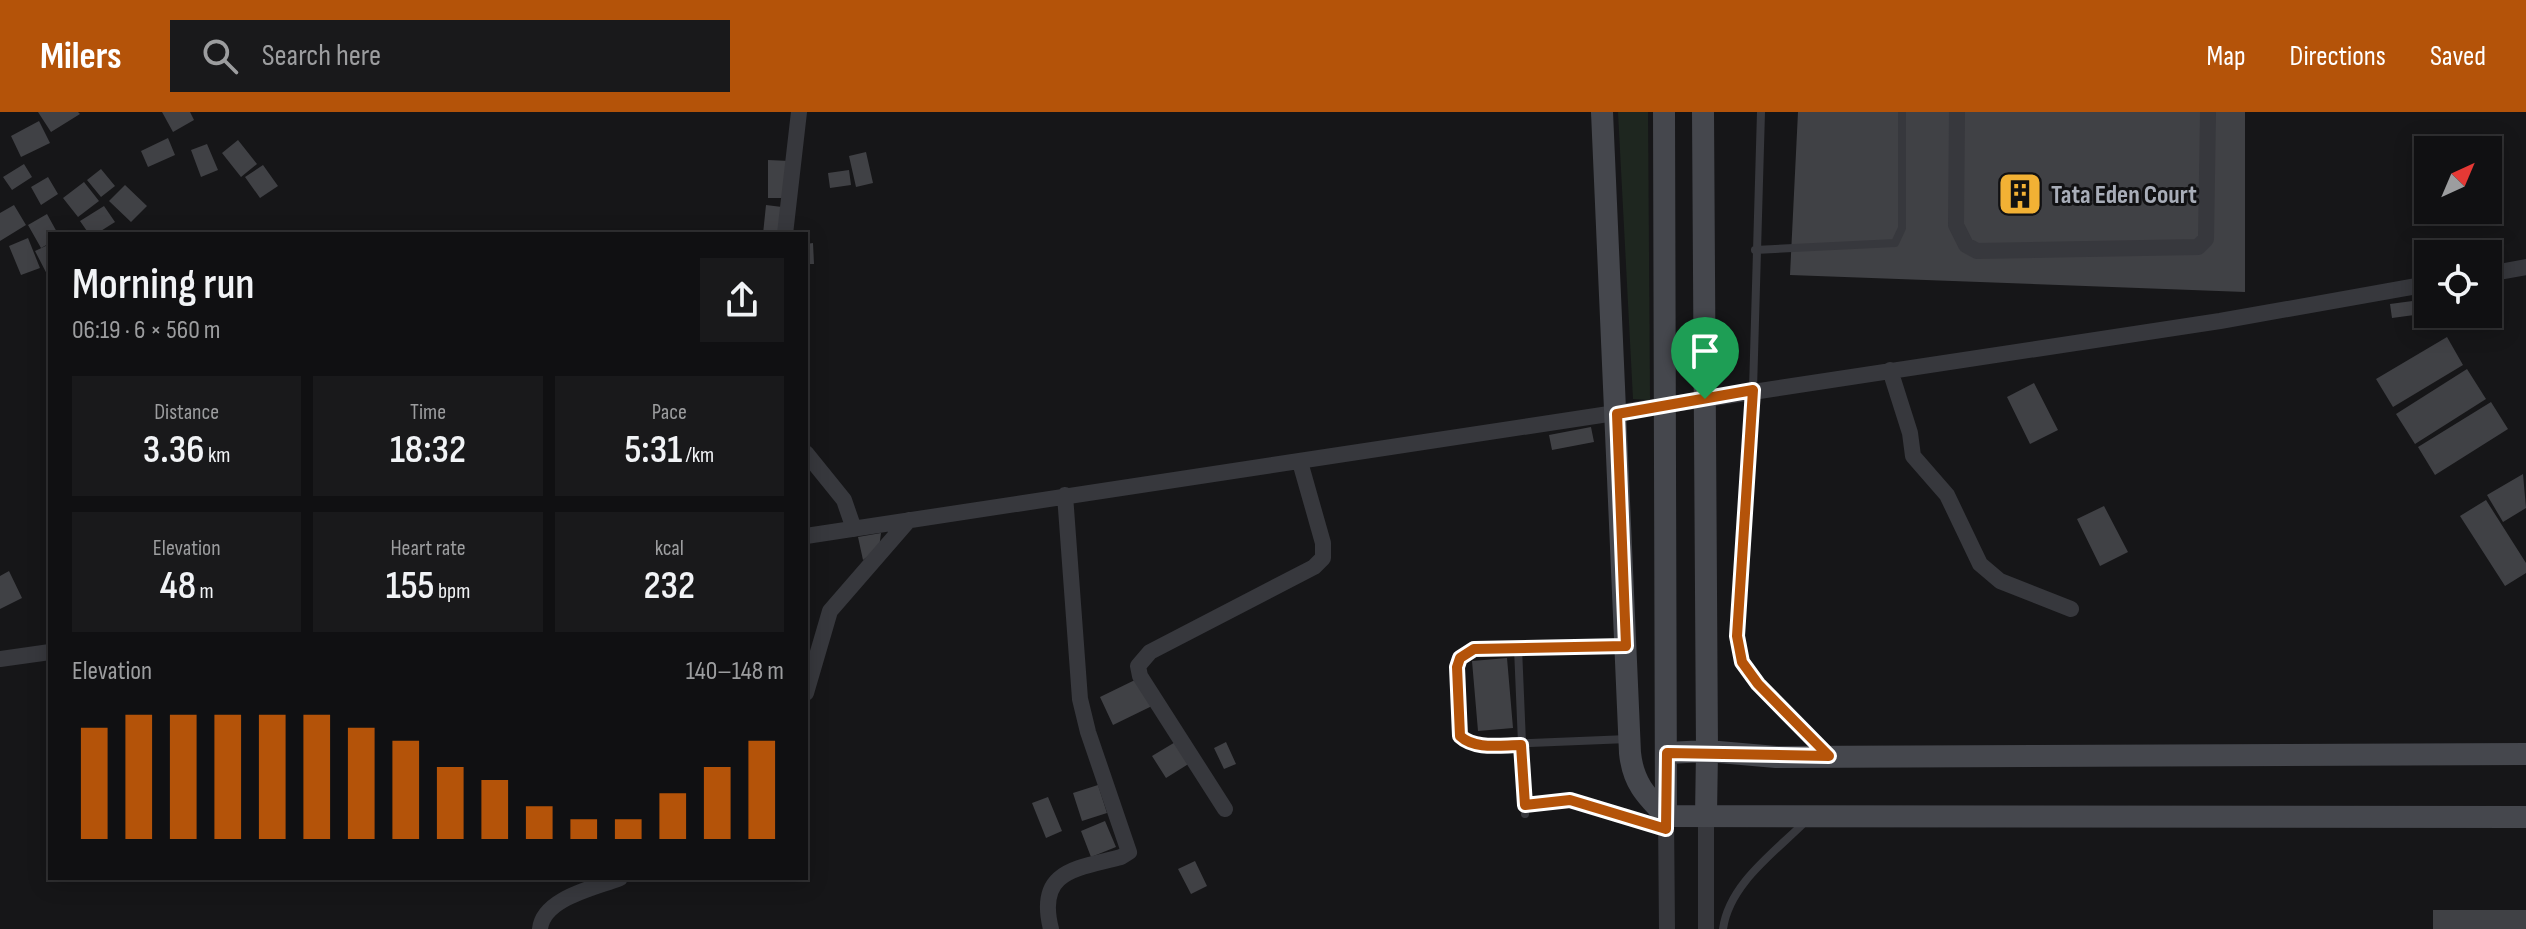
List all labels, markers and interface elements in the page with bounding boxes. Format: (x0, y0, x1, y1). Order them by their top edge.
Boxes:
search box (170, 20, 730, 92)
text: Milers (40, 34, 122, 79)
icon: search (198, 34, 242, 78)
text: Search here (262, 38, 381, 74)
text: Map (2207, 40, 2246, 73)
text: Directions (2290, 40, 2386, 73)
text: Saved (2430, 40, 2486, 73)
north arrow (2414, 136, 2502, 224)
map controls (2414, 136, 2502, 328)
building icon: Tata Eden Court (1996, 170, 2044, 218)
place label: Tata Eden Court (2051, 180, 2197, 211)
button: locate (2414, 240, 2502, 328)
text: Morning run (72, 258, 255, 311)
button: share (700, 258, 784, 342)
text: 06:19 · 6 × 560 m (72, 315, 221, 346)
pin (1671, 317, 1739, 399)
icon: arrive (1683, 329, 1727, 373)
text: Distance (154, 399, 219, 426)
text: Time (410, 399, 446, 426)
text: Pace (652, 399, 687, 426)
text: 3.36 (143, 426, 204, 474)
text: 18:32 (390, 426, 466, 474)
text: 5:31 (624, 426, 682, 474)
text: km (204, 442, 230, 469)
text: /km (682, 442, 714, 469)
text: Elevation (153, 535, 221, 562)
text: Heart rate (390, 535, 466, 562)
text: kcal (655, 535, 684, 562)
text: 48 (160, 562, 196, 610)
text: 155 (386, 562, 434, 610)
text: 232 (643, 562, 695, 610)
text: m (196, 578, 214, 605)
text: bpm (434, 578, 470, 605)
text: Elevation (72, 656, 152, 687)
text: 140–148 m (686, 656, 784, 687)

